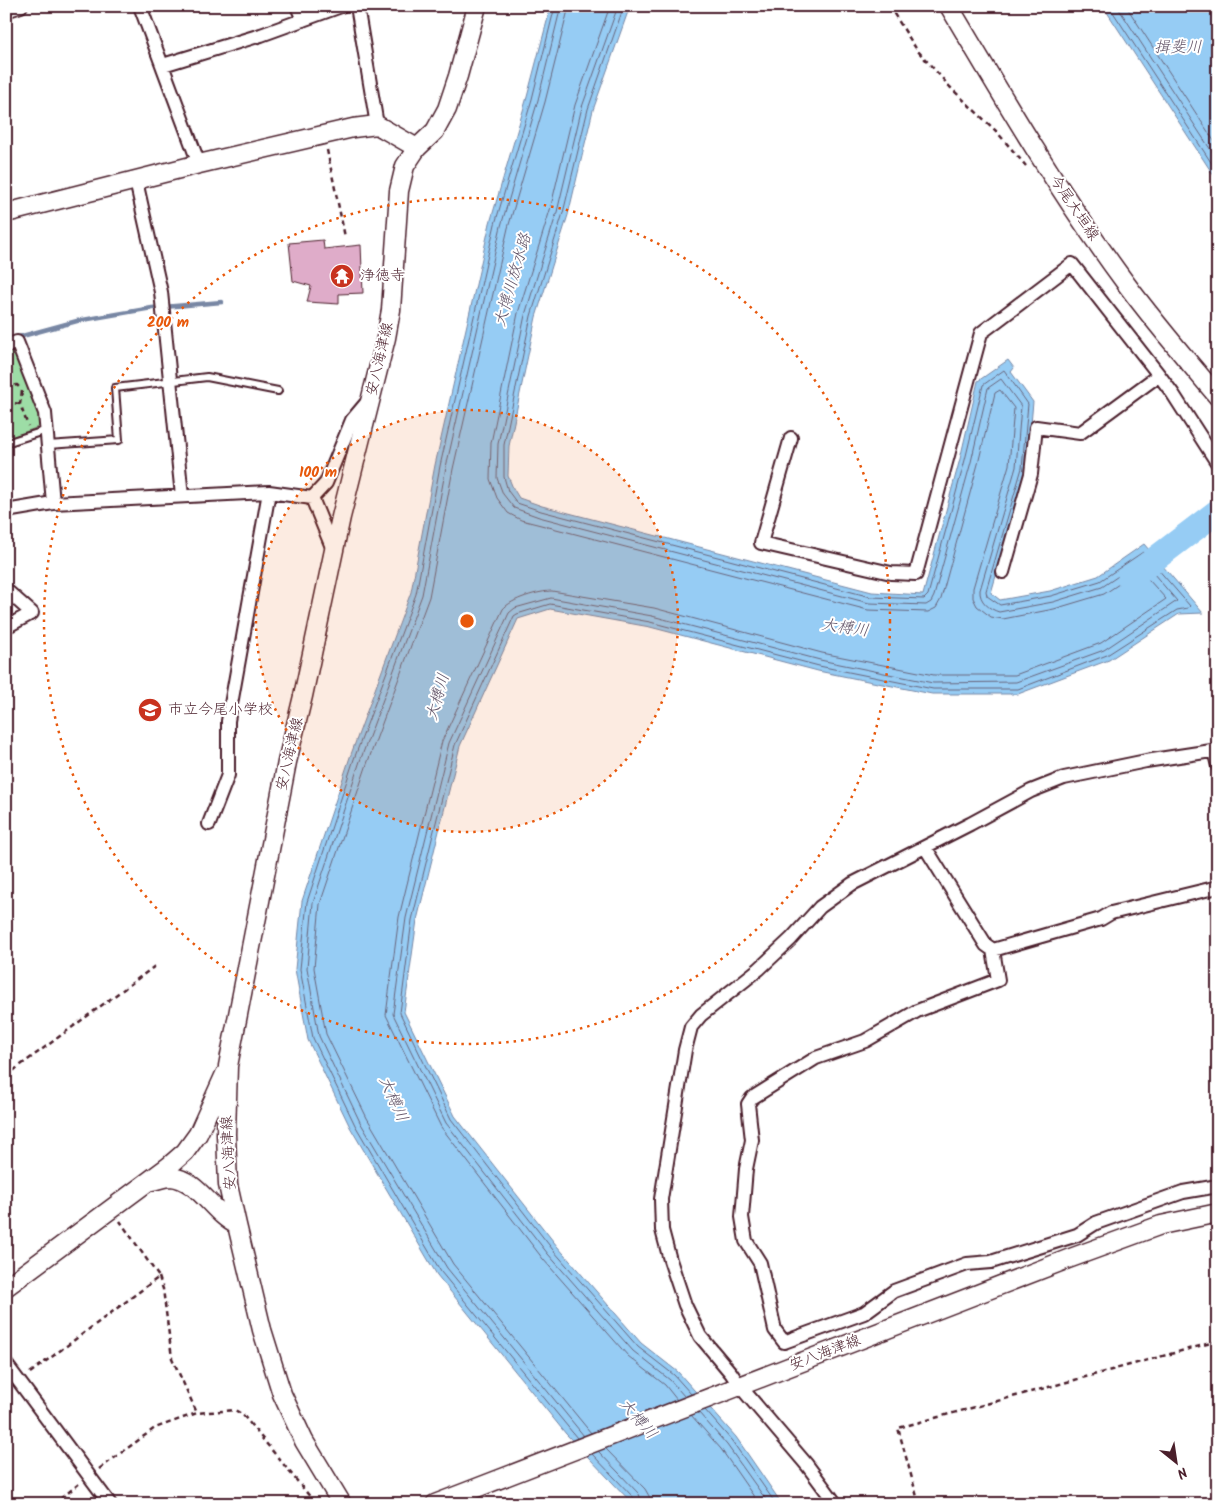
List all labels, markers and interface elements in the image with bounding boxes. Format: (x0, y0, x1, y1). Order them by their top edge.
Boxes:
water label: 揖斐川 (1154, 35, 1202, 60)
street label: 今尾大垣線 (1043, 170, 1105, 246)
water label: 大博川放水路 (488, 229, 539, 330)
temple icon: 浄徳寺 (329, 263, 355, 289)
place label: 浄徳寺 (360, 264, 405, 288)
text: 200 m (147, 311, 189, 335)
street label: 安八海津線 (360, 320, 400, 398)
text: 100 m (299, 461, 337, 485)
centre of rings (458, 612, 476, 630)
water label: 大榑川 (819, 612, 871, 644)
water label: 大榑川 (419, 670, 457, 724)
school or university icon: 市立今尾小学校 (137, 697, 163, 723)
place label: 市立今尾小学校 (168, 698, 273, 722)
street label: 安八海津線 (270, 715, 310, 793)
water label: 大榑川 (372, 1072, 414, 1126)
street label: 安八海津線 (215, 1115, 243, 1191)
street label: 安八海津線 (786, 1328, 864, 1378)
water label: 大榑川 (613, 1393, 663, 1445)
north arrow (1152, 1438, 1202, 1488)
text: N (1173, 1461, 1191, 1484)

